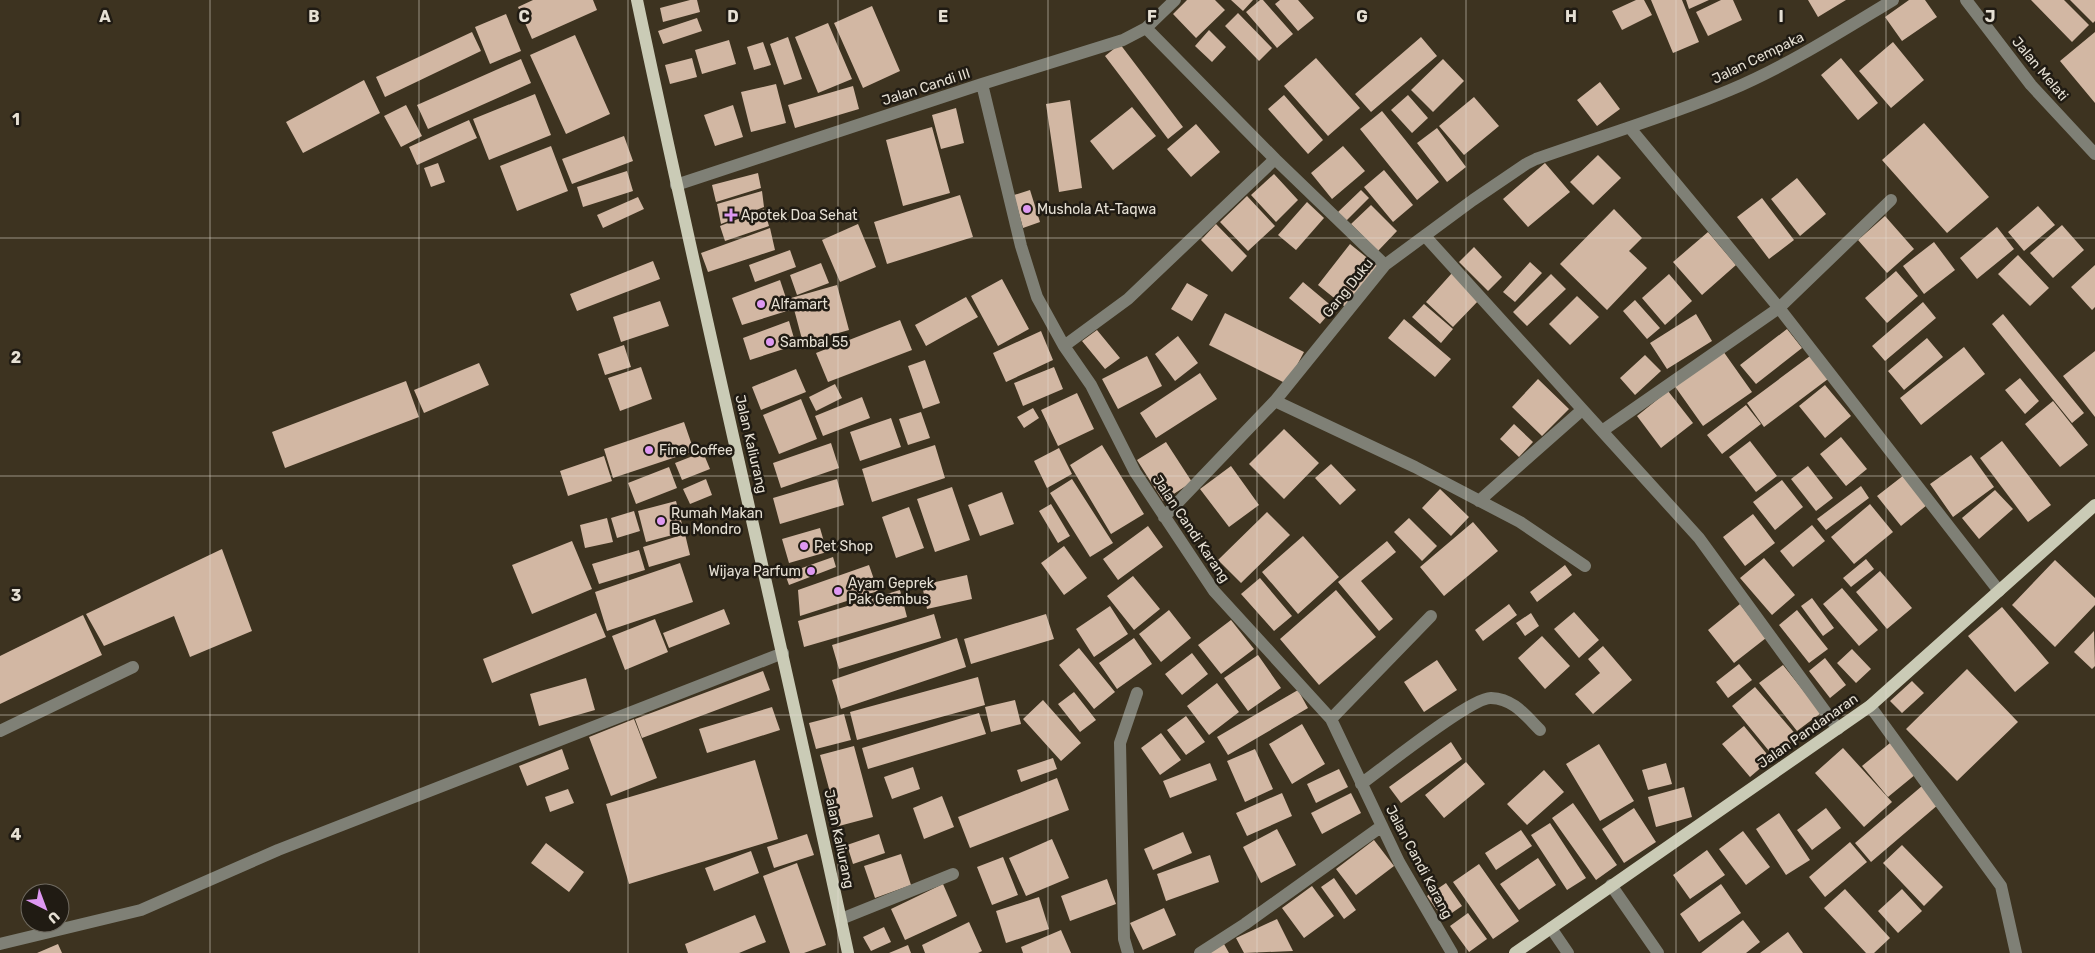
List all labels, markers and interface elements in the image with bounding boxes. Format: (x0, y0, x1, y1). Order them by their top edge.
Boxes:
text: A (99, 7, 111, 26)
text: B (308, 7, 320, 26)
text: C (518, 7, 530, 26)
text: D (727, 7, 739, 26)
text: E (938, 7, 948, 26)
text: F (1147, 7, 1157, 26)
text: G (1356, 7, 1368, 26)
text: H (1565, 7, 1577, 26)
text: I (1778, 7, 1784, 26)
text: J (1985, 7, 1995, 26)
street label: Jalan Cempaka (1709, 28, 1807, 88)
street label: Jalan Melati (2008, 33, 2072, 105)
street label: Jalan Candi III (880, 65, 972, 109)
text: 1 (12, 110, 20, 129)
place label: Mushola At-Taqwa (1037, 201, 1156, 218)
marker: Mushola At-Taqwa (1021, 203, 1033, 215)
place label: Apotek Doa Sehat (741, 207, 858, 224)
marker: Apotek Doa Sehat (725, 209, 737, 221)
street label: Gang Duku (1319, 255, 1377, 321)
place label: Alfamart (771, 296, 828, 313)
marker: Alfamart (755, 298, 767, 310)
place label: Sambal 55 (780, 334, 848, 351)
marker: Sambal 55 (764, 336, 776, 348)
text: 2 (11, 348, 21, 367)
street label: Jalan Kaliurang (731, 393, 771, 495)
place label: Fine Coffee (659, 442, 733, 459)
marker: Fine Coffee (643, 444, 655, 456)
street label: Jalan Candi Karang (1149, 472, 1233, 586)
place label: Rumah Makan Bu Mondro (671, 505, 763, 538)
marker: Rumah Makan Bu Mondro (655, 515, 667, 527)
place label: Pet Shop (814, 538, 873, 555)
marker: Pet Shop (798, 540, 810, 552)
place label: Wijaya Parfum (708, 563, 801, 580)
marker: Wijaya Parfum (805, 565, 817, 577)
place label: Ayam Geprek Pak Gembus (848, 575, 935, 608)
marker: Ayam Geprek Pak Gembus (832, 585, 844, 597)
text: 3 (11, 586, 21, 605)
street label: Jalan Pandanaran (1755, 690, 1861, 772)
street label: Jalan Kaliurang (820, 788, 858, 890)
street label: Jalan Candi Karang (1382, 802, 1456, 922)
text: 4 (11, 825, 22, 844)
north arrow (20, 883, 70, 933)
text: U (44, 908, 63, 927)

